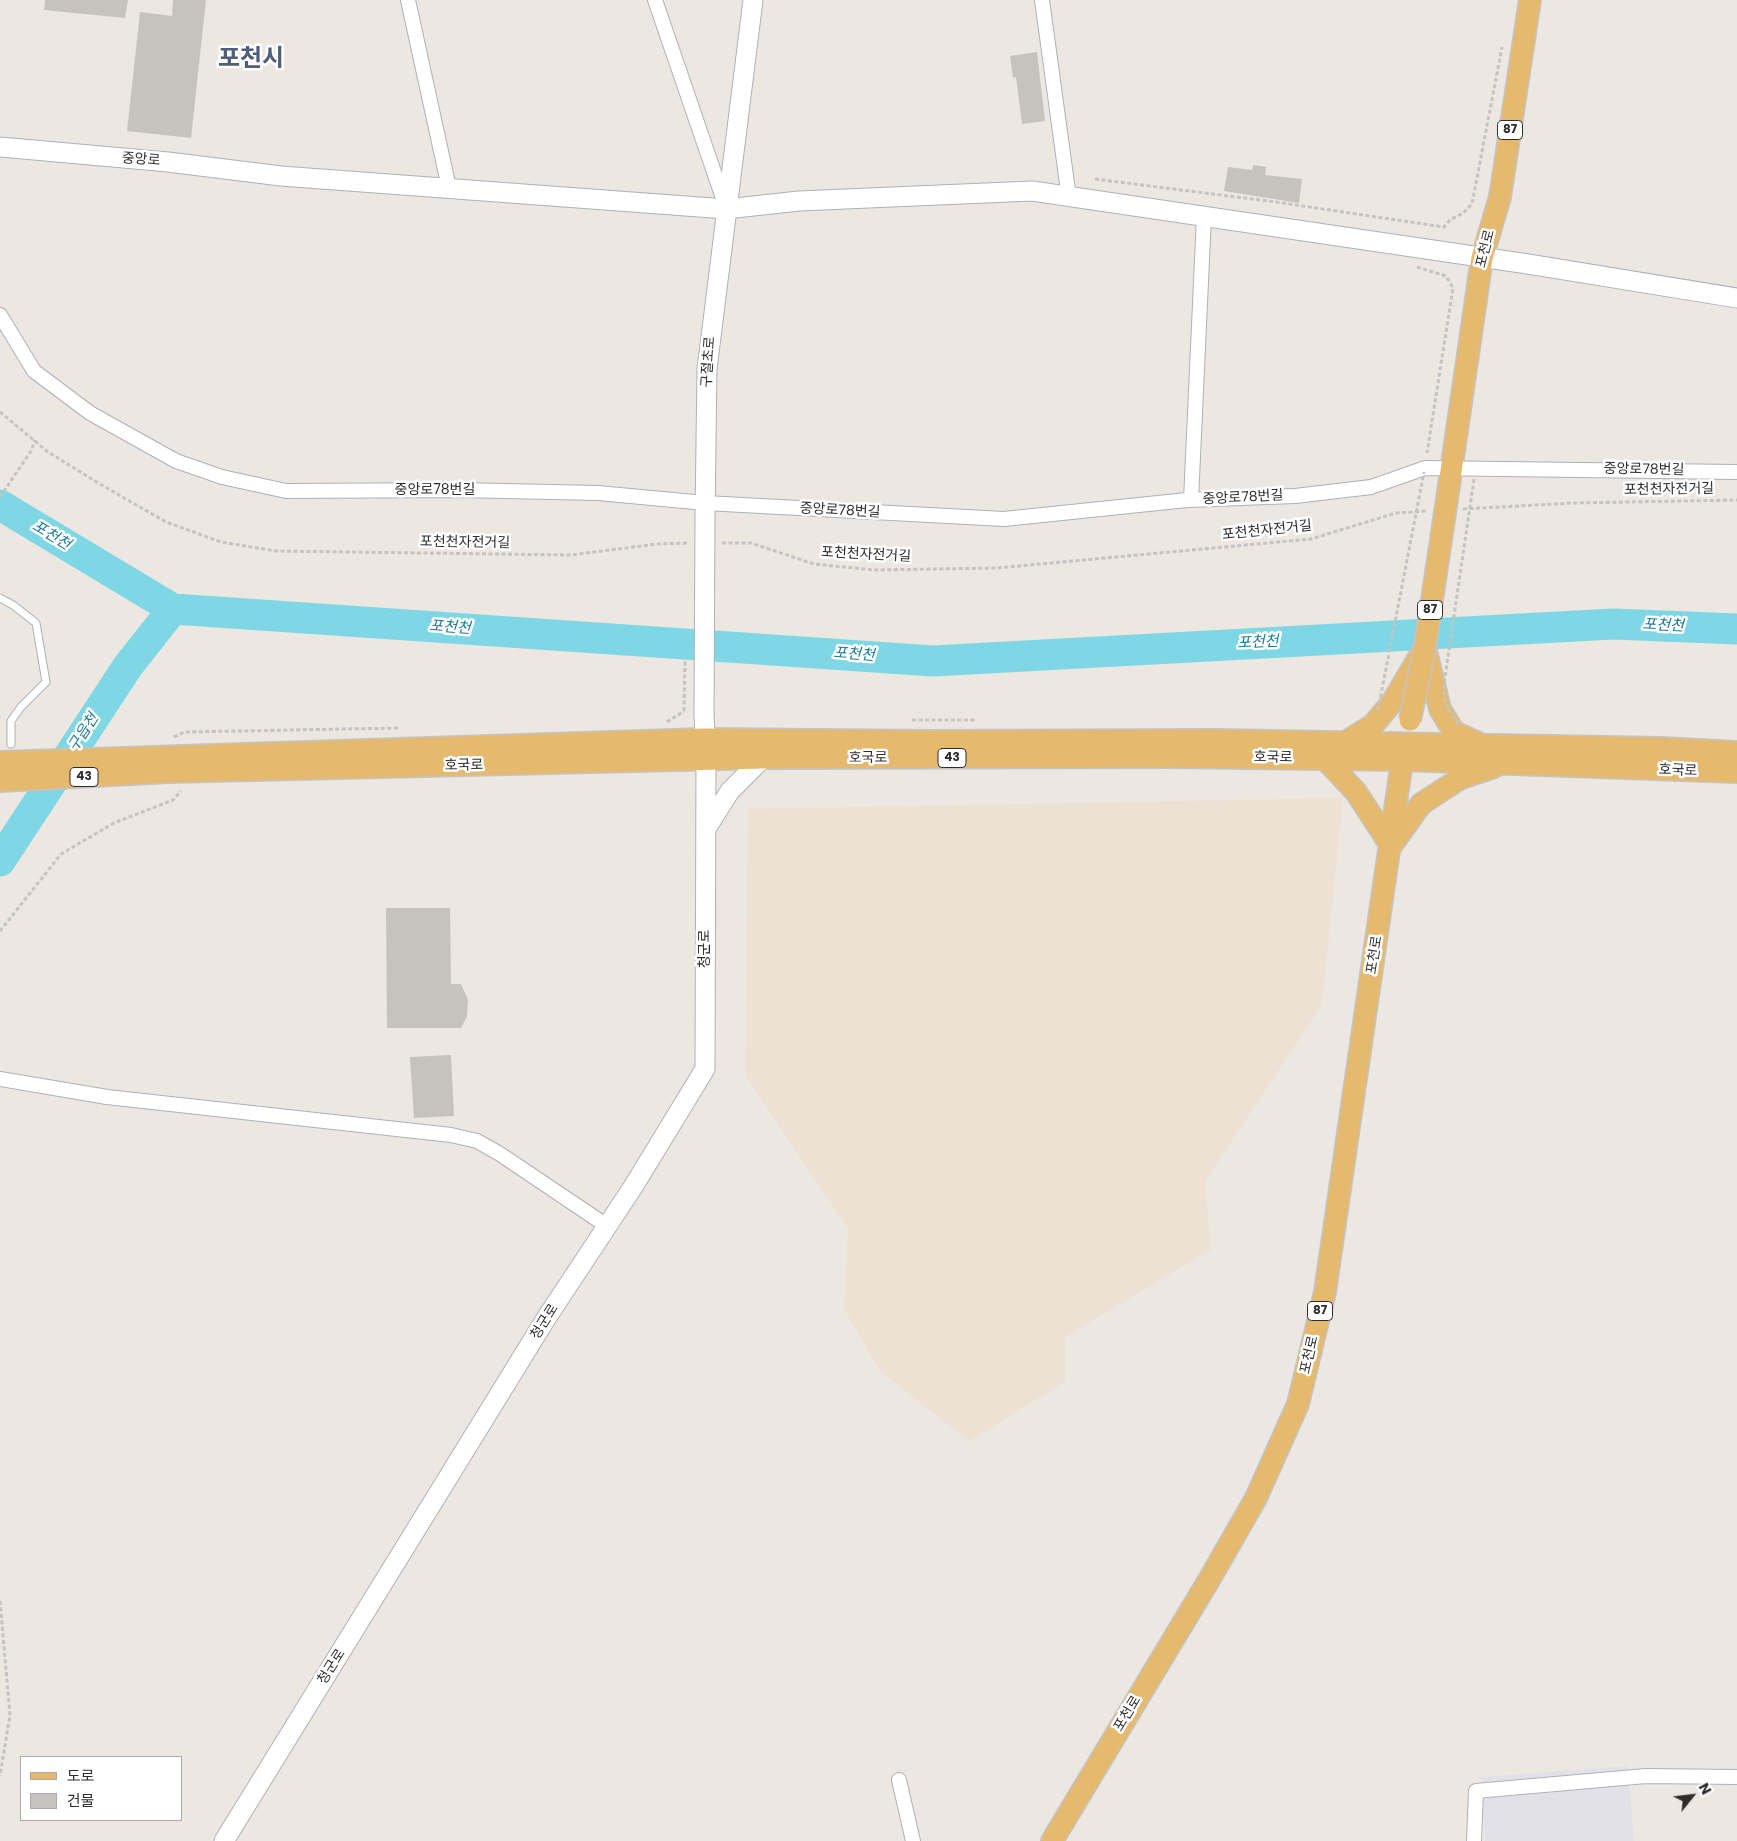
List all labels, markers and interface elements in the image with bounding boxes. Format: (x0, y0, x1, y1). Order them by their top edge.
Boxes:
district label: 포천시 (218, 46, 284, 74)
road number: 87 (1498, 120, 1522, 140)
street label: 중앙로 (121, 150, 161, 170)
street label: 포천로 (1473, 228, 1499, 270)
street label: 구절초로 (699, 336, 719, 388)
street label: 중앙로78번길 (1603, 461, 1685, 479)
street label: 포천천자전거길 (1624, 481, 1714, 499)
street label: 중앙로78번길 (395, 482, 475, 498)
street label: 중앙로78번길 (1202, 487, 1284, 509)
street label: 중앙로78번길 (799, 500, 881, 522)
water label: 포천천 (29, 518, 73, 554)
street label: 포천천자전거길 (1221, 518, 1313, 544)
street label: 포천천자전거길 (420, 534, 510, 552)
street label: 포천천자전거길 (821, 544, 911, 566)
road number: 87 (1418, 600, 1442, 620)
water label: 포천천 (1642, 616, 1684, 636)
water label: 포천천 (429, 618, 471, 638)
water label: 포천천 (1237, 633, 1279, 653)
water label: 포천천 (833, 645, 875, 665)
water label: 구읍천 (65, 711, 103, 755)
road number: 43 (938, 748, 966, 768)
street label: 호국로 (1254, 749, 1292, 767)
street label: 호국로 (849, 750, 887, 766)
street label: 호국로 (445, 757, 483, 775)
street label: 호국로 (1658, 762, 1698, 780)
road number: 43 (70, 768, 98, 786)
street label: 청군로 (697, 930, 713, 968)
street label: 포천로 (1364, 935, 1386, 975)
street label: 청군로 (528, 1301, 562, 1343)
road number: 87 (1308, 1302, 1332, 1320)
street label: 포천로 (1297, 1334, 1323, 1376)
street label: 청군로 (315, 1646, 349, 1688)
street label: 포천로 (1111, 1693, 1145, 1735)
legend (20, 1756, 182, 1821)
text: 도로 (67, 1765, 95, 1786)
north arrow (1667, 1771, 1717, 1821)
text: N (1694, 1779, 1716, 1798)
text: 건물 (67, 1790, 95, 1811)

